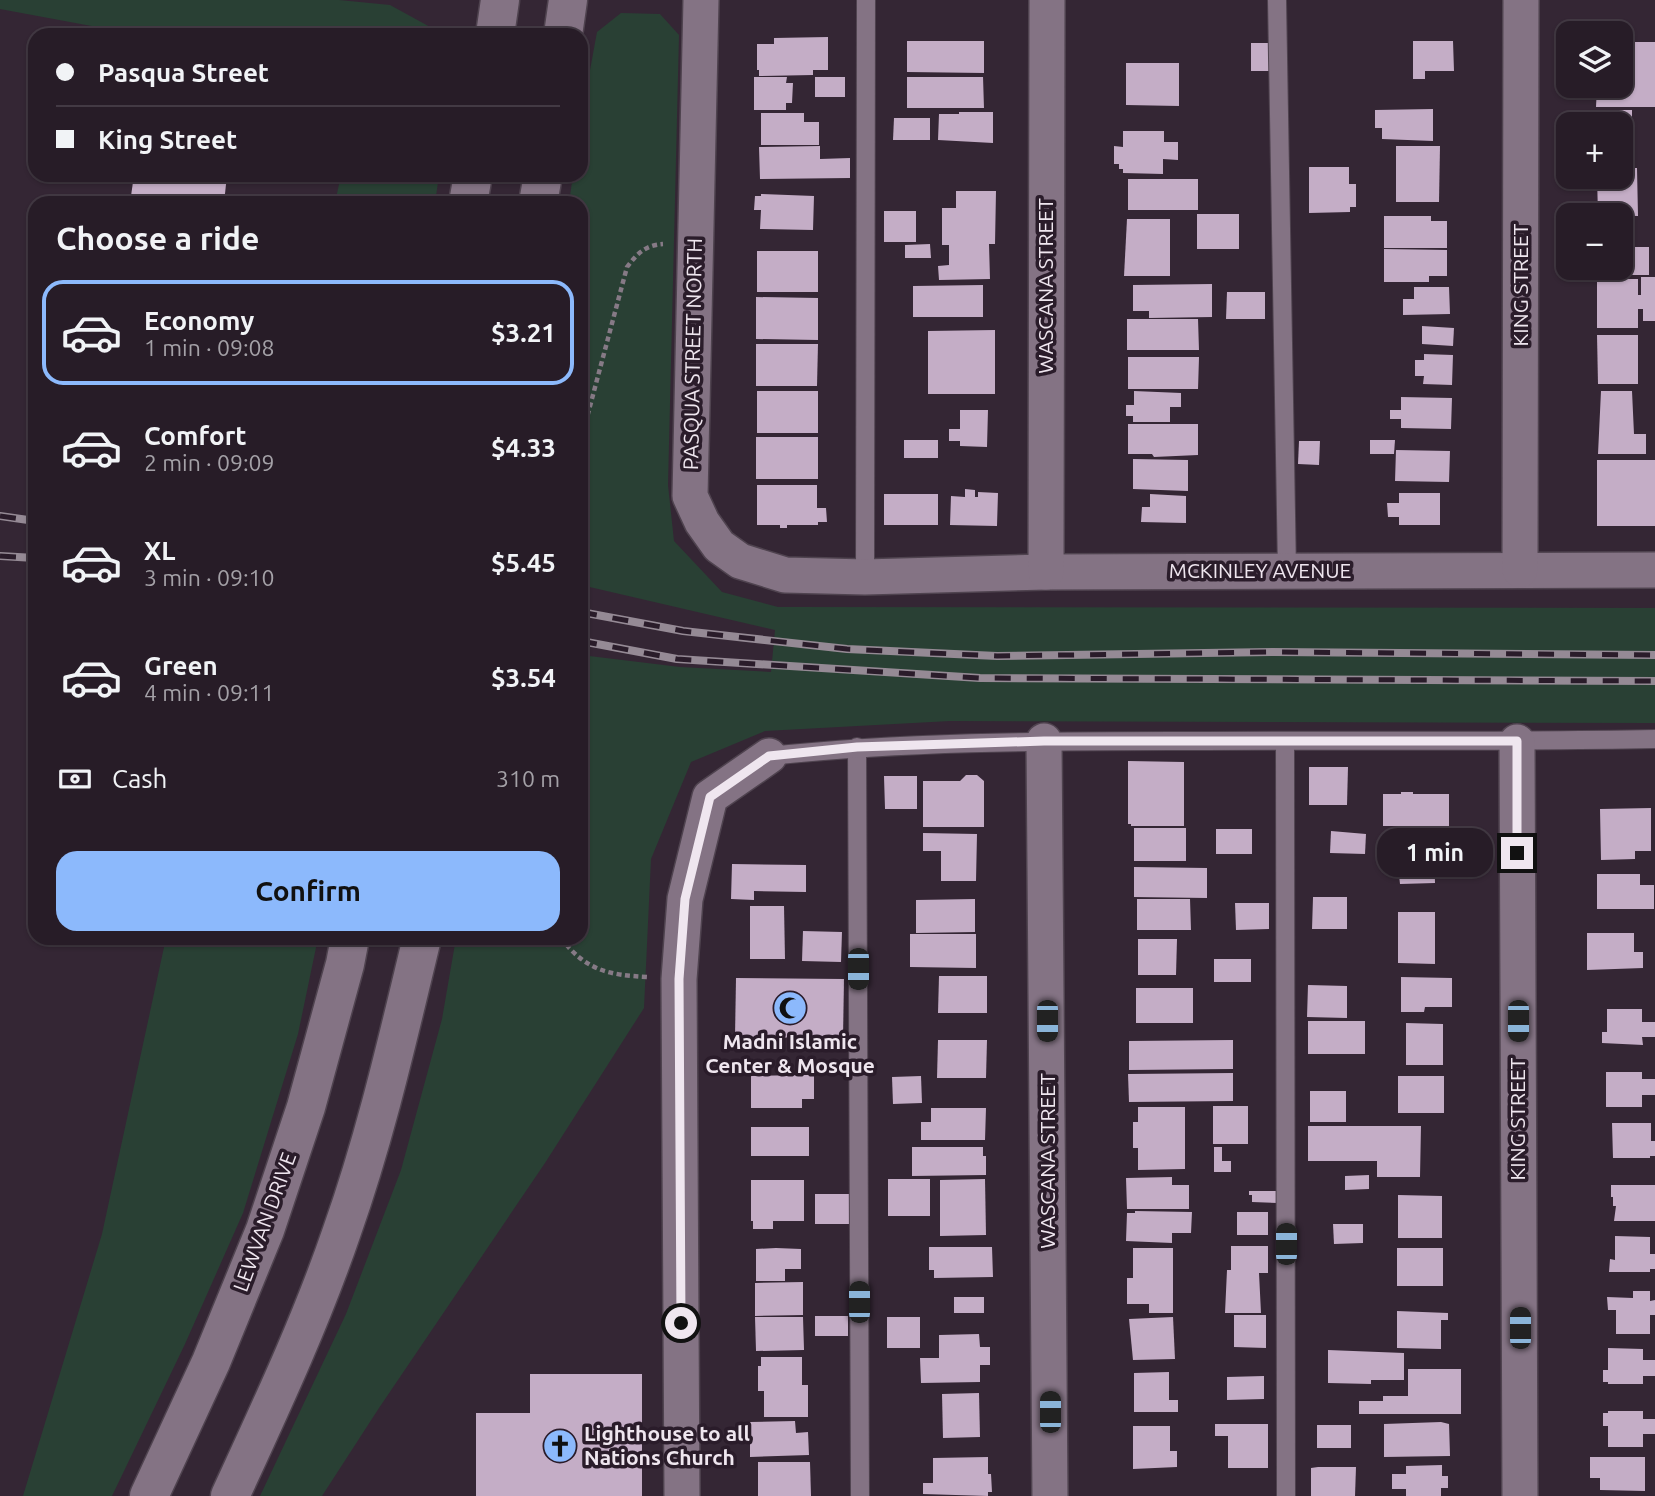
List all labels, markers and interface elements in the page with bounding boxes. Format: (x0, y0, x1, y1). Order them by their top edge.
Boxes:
map controls (1556, 21, 1633, 280)
button: layers (1556, 21, 1633, 98)
text: Pasqua Street (98, 58, 269, 87)
button: + (1556, 112, 1633, 189)
text: King Street (98, 125, 237, 154)
street label: WASCANA STREET (1033, 198, 1057, 374)
button: − (1556, 203, 1633, 280)
text: Choose a ride (56, 220, 259, 256)
street label: KING STREET (1508, 223, 1532, 346)
street label: PASQUA STREET NORTH (678, 238, 706, 470)
icon: car (60, 301, 123, 364)
text: Economy (144, 306, 254, 335)
text: $3.21 (491, 318, 556, 347)
text: 1 min · 09:08 (144, 335, 275, 360)
icon: car (60, 416, 123, 479)
text: Comfort (144, 421, 247, 450)
text: $4.33 (491, 433, 556, 462)
text: 2 min · 09:09 (144, 450, 275, 475)
icon: car (60, 531, 123, 594)
text: XL (144, 536, 175, 565)
text: $5.45 (491, 548, 556, 577)
street label: MCKINLEY AVENUE (1169, 558, 1351, 582)
text: 3 min · 09:10 (144, 565, 275, 590)
icon: car (60, 646, 123, 709)
text: Green (144, 651, 218, 680)
text: $3.54 (491, 663, 556, 692)
text: 4 min · 09:11 (144, 680, 275, 705)
icon: cash (56, 760, 94, 798)
text: Cash (112, 764, 167, 793)
text: 310 m (496, 766, 560, 791)
callout: 1 min (1377, 828, 1492, 878)
route end (1501, 837, 1533, 869)
text: 1 min (1406, 840, 1464, 865)
button: Confirm (56, 851, 560, 931)
car (848, 948, 869, 990)
mosque icon: Madni Islamic Center & Mosque (771, 989, 809, 1027)
car (1037, 1000, 1058, 1042)
car (1508, 1000, 1529, 1042)
place label: Madni Islamic Center & Mosque (705, 1029, 875, 1077)
street label: KING STREET (1505, 1057, 1529, 1180)
street label: WASCANA STREET (1035, 1073, 1059, 1249)
street label: LEWVAN DRIVE (228, 1149, 300, 1295)
car (1276, 1223, 1297, 1265)
car (849, 1281, 870, 1323)
route start (665, 1307, 697, 1339)
car (1510, 1307, 1531, 1349)
car (1040, 1391, 1061, 1433)
place label: Lighthouse to all Nations Church (584, 1421, 750, 1469)
church icon: Lighthouse to all Nations Church (541, 1427, 579, 1465)

